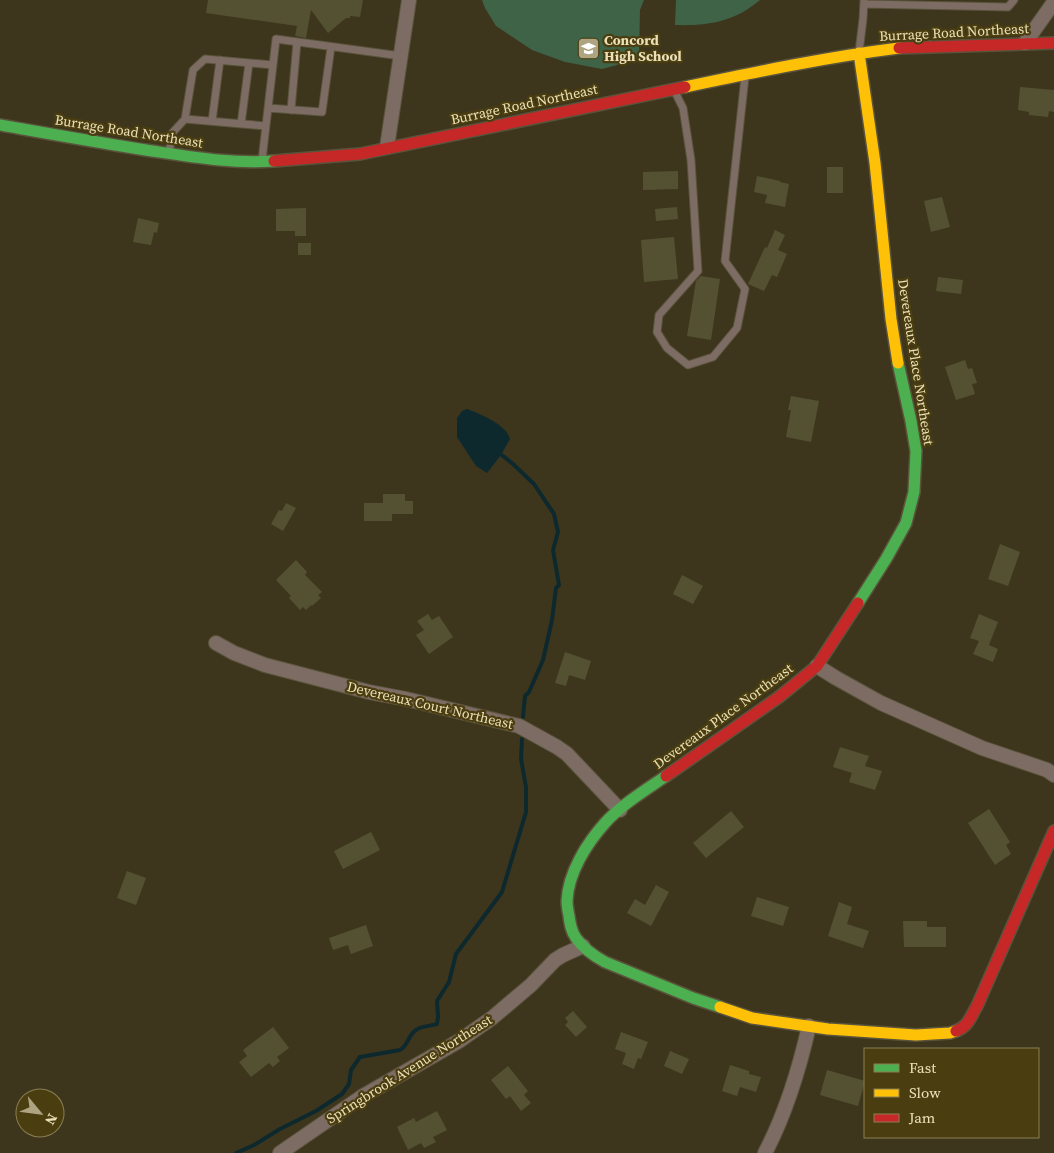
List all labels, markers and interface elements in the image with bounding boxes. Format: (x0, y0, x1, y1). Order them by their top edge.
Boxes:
street label: Burrage Road Northeast (879, 18, 1030, 46)
place label: Concord High School (604, 30, 682, 66)
school or university icon: Concord High School (576, 36, 600, 60)
street label: Burrage Road Northeast (449, 79, 600, 129)
street label: Burrage Road Northeast (54, 109, 205, 153)
street label: Devereaux Place Northeast (893, 278, 939, 447)
street label: Devereaux Place Northeast (649, 658, 797, 773)
street label: Devereaux Court Northeast (345, 676, 515, 734)
street label: Springbrook Avenue Northeast (322, 1009, 496, 1128)
legend (864, 1048, 1039, 1138)
text: Fast (909, 1057, 936, 1078)
text: Slow (909, 1082, 941, 1103)
north arrow (15, 1088, 65, 1138)
text: Jam (908, 1107, 936, 1128)
text: N (40, 1110, 63, 1129)

